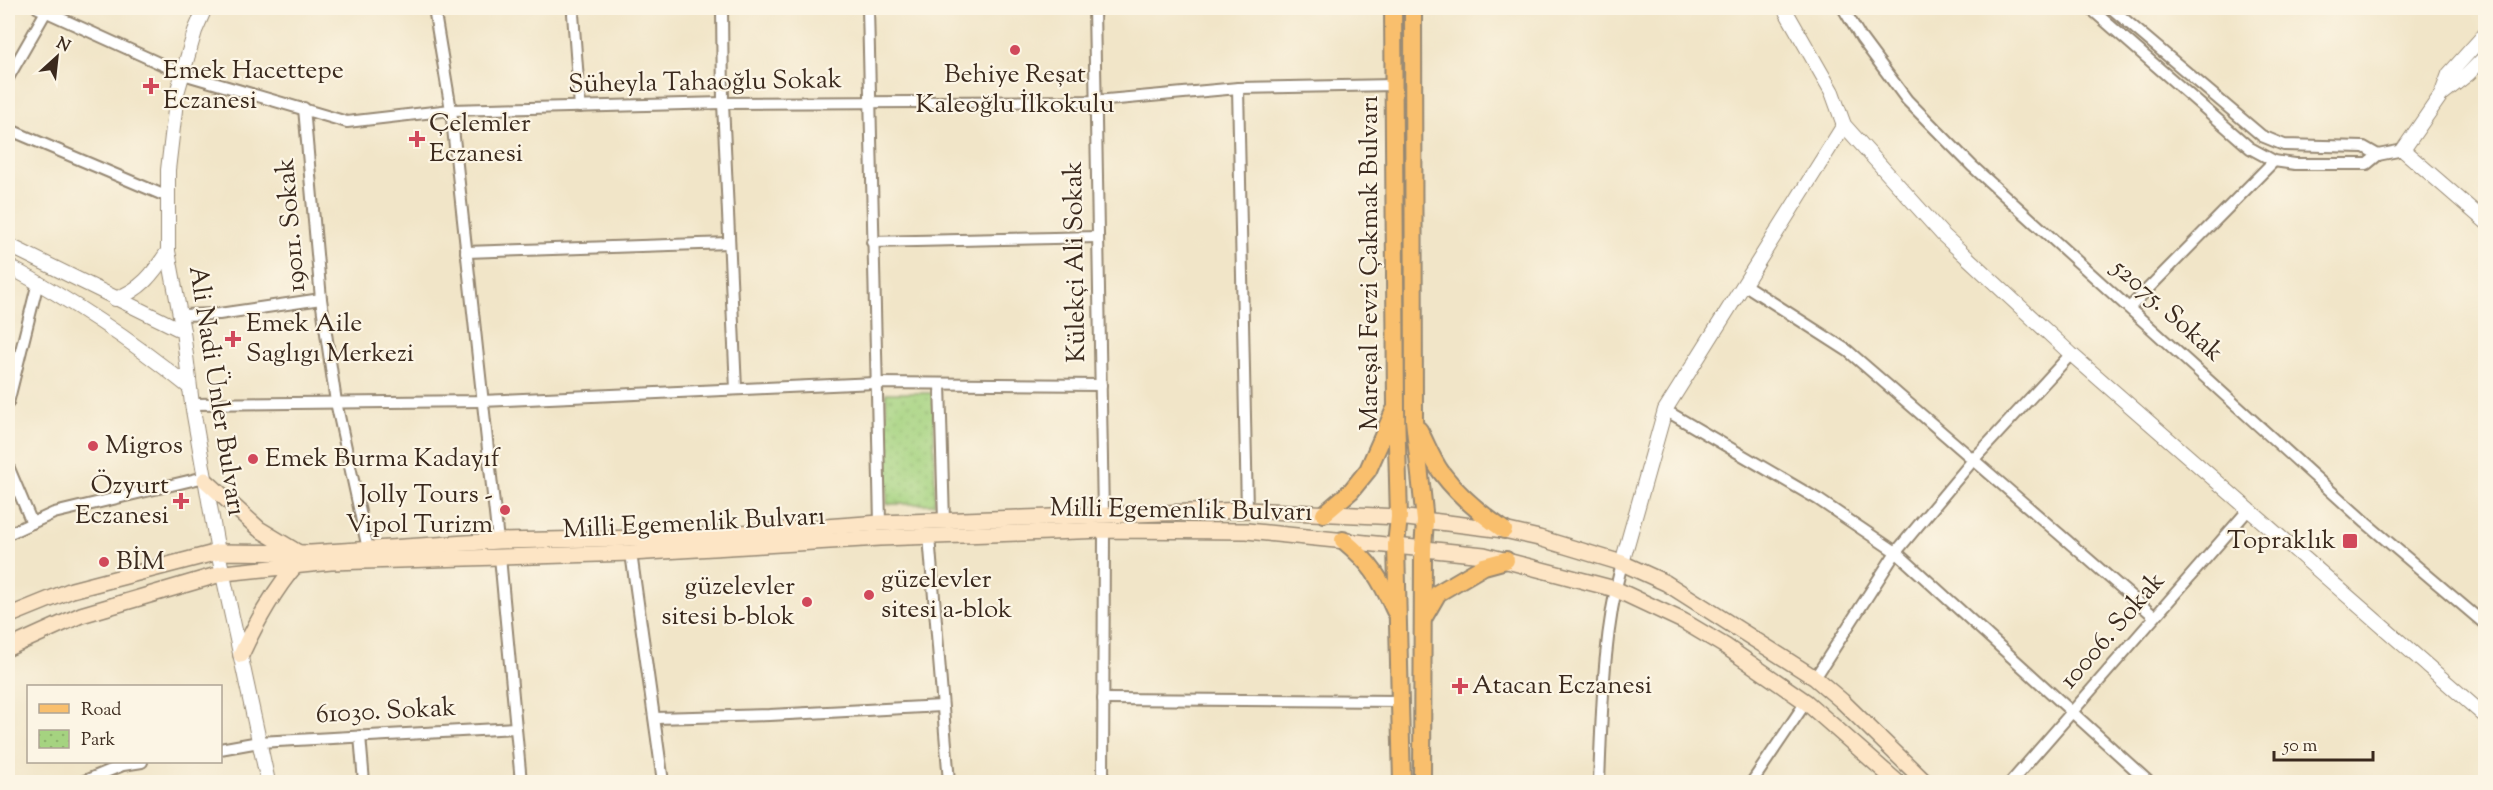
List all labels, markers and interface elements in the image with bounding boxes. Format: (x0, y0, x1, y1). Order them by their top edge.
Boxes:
north arrow (27, 27, 87, 87)
text: N (52, 33, 74, 59)
marker: Behiye Reşat Kaleoğlu İlkokulu (1008, 43, 1022, 57)
place label: Emek Hacettepe Eczanesi (163, 53, 344, 120)
place label: Behiye Reşat Kaleoğlu İlkokulu (916, 57, 1114, 124)
street label: Süheyla Tahaoğlu Sokak (568, 62, 842, 104)
marker: Emek Hacettepe Eczanesi (144, 79, 158, 93)
street label: Mareşal Fevzi Çakmak Bulvarı (1352, 95, 1389, 431)
place label: Çelemler Eczanesi (429, 106, 531, 173)
marker: Çelemler Eczanesi (410, 132, 424, 146)
street label: 19011. Sokak (268, 156, 316, 294)
street label: Külekçi Ali Sokak (1056, 161, 1096, 363)
street label: 52075. Sokak (2102, 249, 2231, 371)
street label: Ali Nadi Ünler Bulvarı (178, 263, 254, 519)
place label: Emek Aile Saglıgı Merkezi (246, 306, 414, 373)
marker: Emek Aile Saglıgı Merkezi (224, 330, 242, 348)
place label: Migros (105, 428, 183, 465)
marker: Migros (86, 439, 100, 453)
place label: Emek Burma Kadayıf (265, 441, 501, 478)
marker: Emek Burma Kadayıf (246, 452, 260, 466)
place label: Özyurt Eczanesi (75, 468, 169, 535)
place label: Jolly Tours - Vipol Turizm (346, 477, 493, 544)
street label: Milli Egemenlik Bulvarı (1049, 490, 1313, 532)
marker: Özyurt Eczanesi (174, 494, 188, 508)
street label: Milli Egemenlik Bulvarı (562, 499, 826, 549)
marker: Jolly Tours - Vipol Turizm (498, 503, 512, 517)
place label: Topraklık (2227, 523, 2336, 560)
marker: Topraklık (2341, 532, 2359, 550)
place label: BİM (116, 544, 165, 581)
marker: BİM (97, 555, 111, 569)
place label: güzelevler sitesi a-blok (881, 562, 1012, 629)
street label: 10006. Sokak (2052, 564, 2174, 698)
place label: güzelevler sitesi b-blok (661, 569, 795, 636)
marker: güzelevler sitesi a-blok (862, 588, 876, 602)
marker: güzelevler sitesi b-blok (800, 595, 814, 609)
place label: Atacan Eczanesi (1472, 668, 1652, 705)
marker: Atacan Eczanesi (1453, 679, 1467, 693)
legend (27, 685, 222, 763)
street label: 61030. Sokak (315, 690, 457, 734)
text: Road (81, 698, 121, 724)
scale bar (2274, 724, 2373, 762)
text: Park (81, 728, 116, 754)
text: 50 m (2282, 734, 2318, 760)

